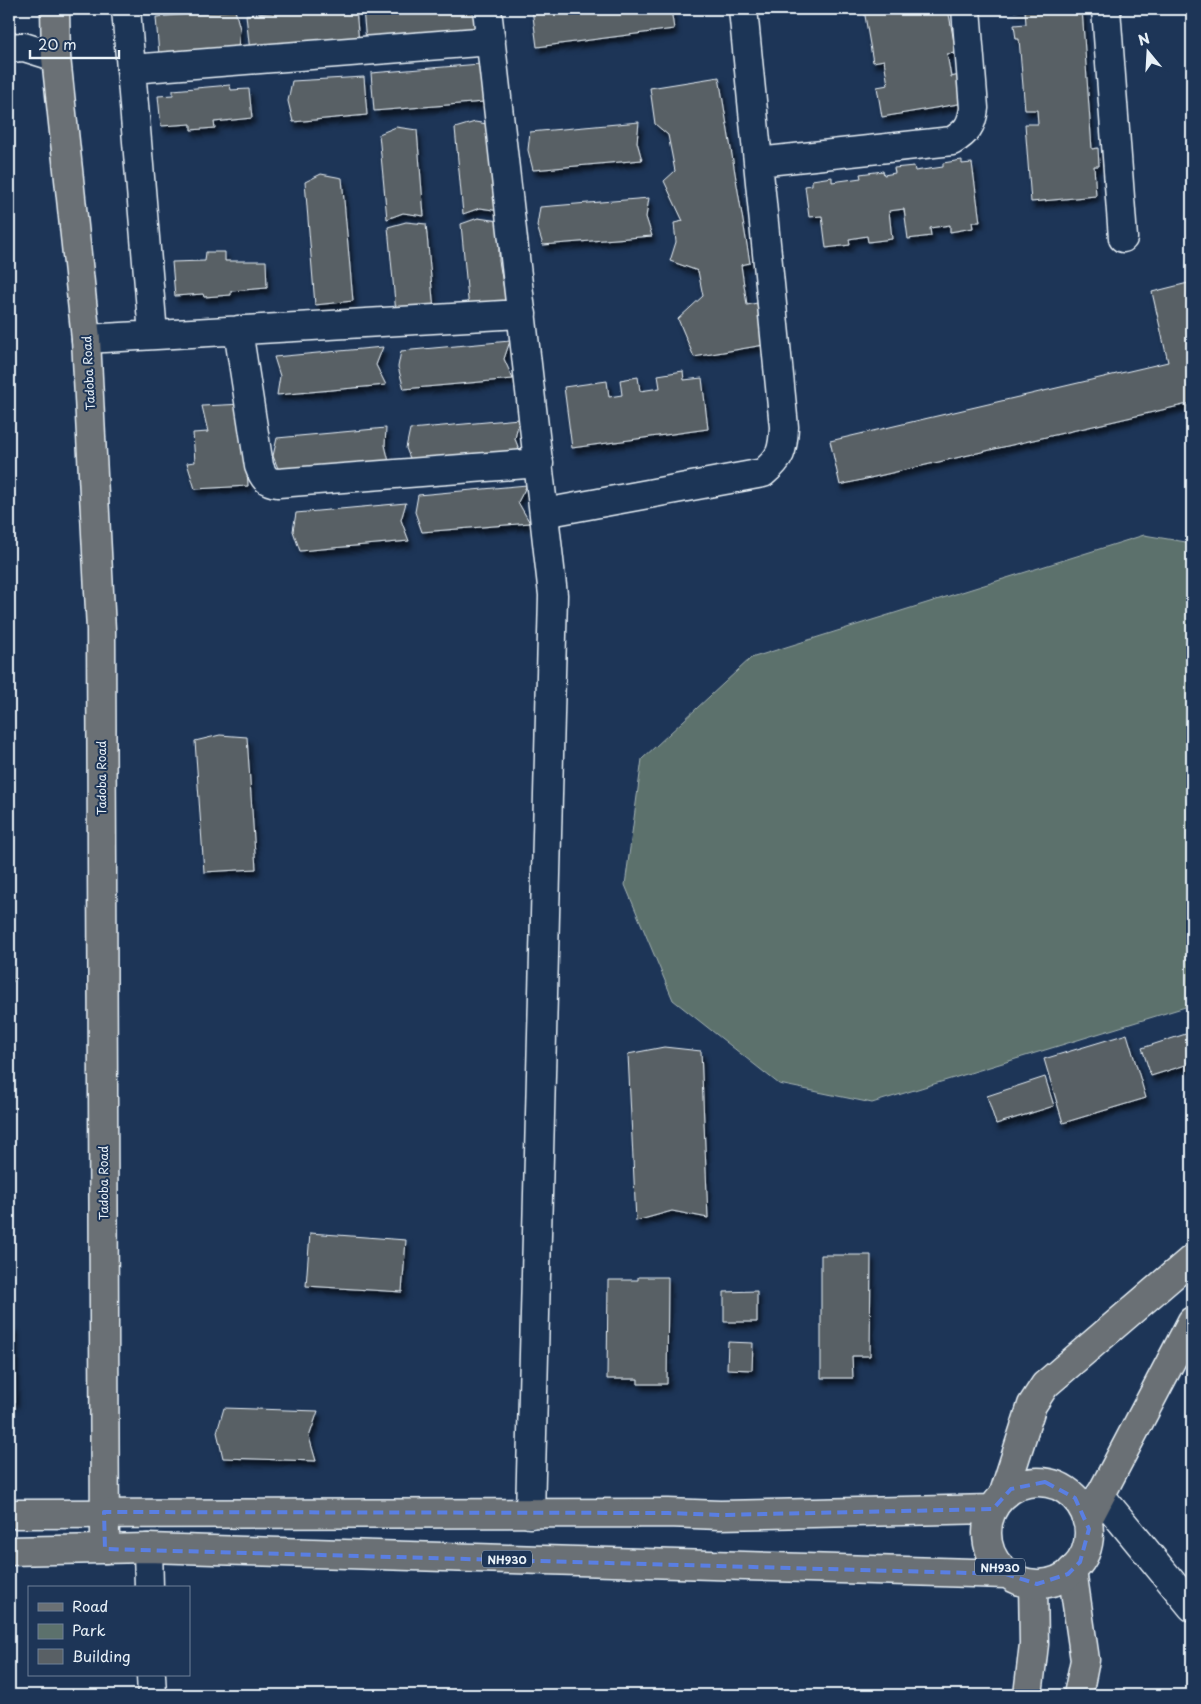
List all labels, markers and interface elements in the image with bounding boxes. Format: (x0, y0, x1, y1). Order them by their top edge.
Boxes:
text: N (1135, 27, 1152, 51)
scale bar (30, 28, 119, 60)
north arrow (1124, 28, 1174, 78)
text: 20 m (38, 32, 77, 55)
street label: Tadoba Road (77, 335, 99, 411)
street label: Tadoba Road (92, 741, 110, 815)
street label: Tadoba Road (94, 1146, 112, 1220)
road number: NH930 (482, 1550, 532, 1568)
road number: NH930 (975, 1558, 1025, 1575)
legend (28, 1586, 190, 1676)
text: Road (72, 1594, 108, 1617)
text: Park (72, 1618, 106, 1641)
text: Building (72, 1644, 131, 1667)

